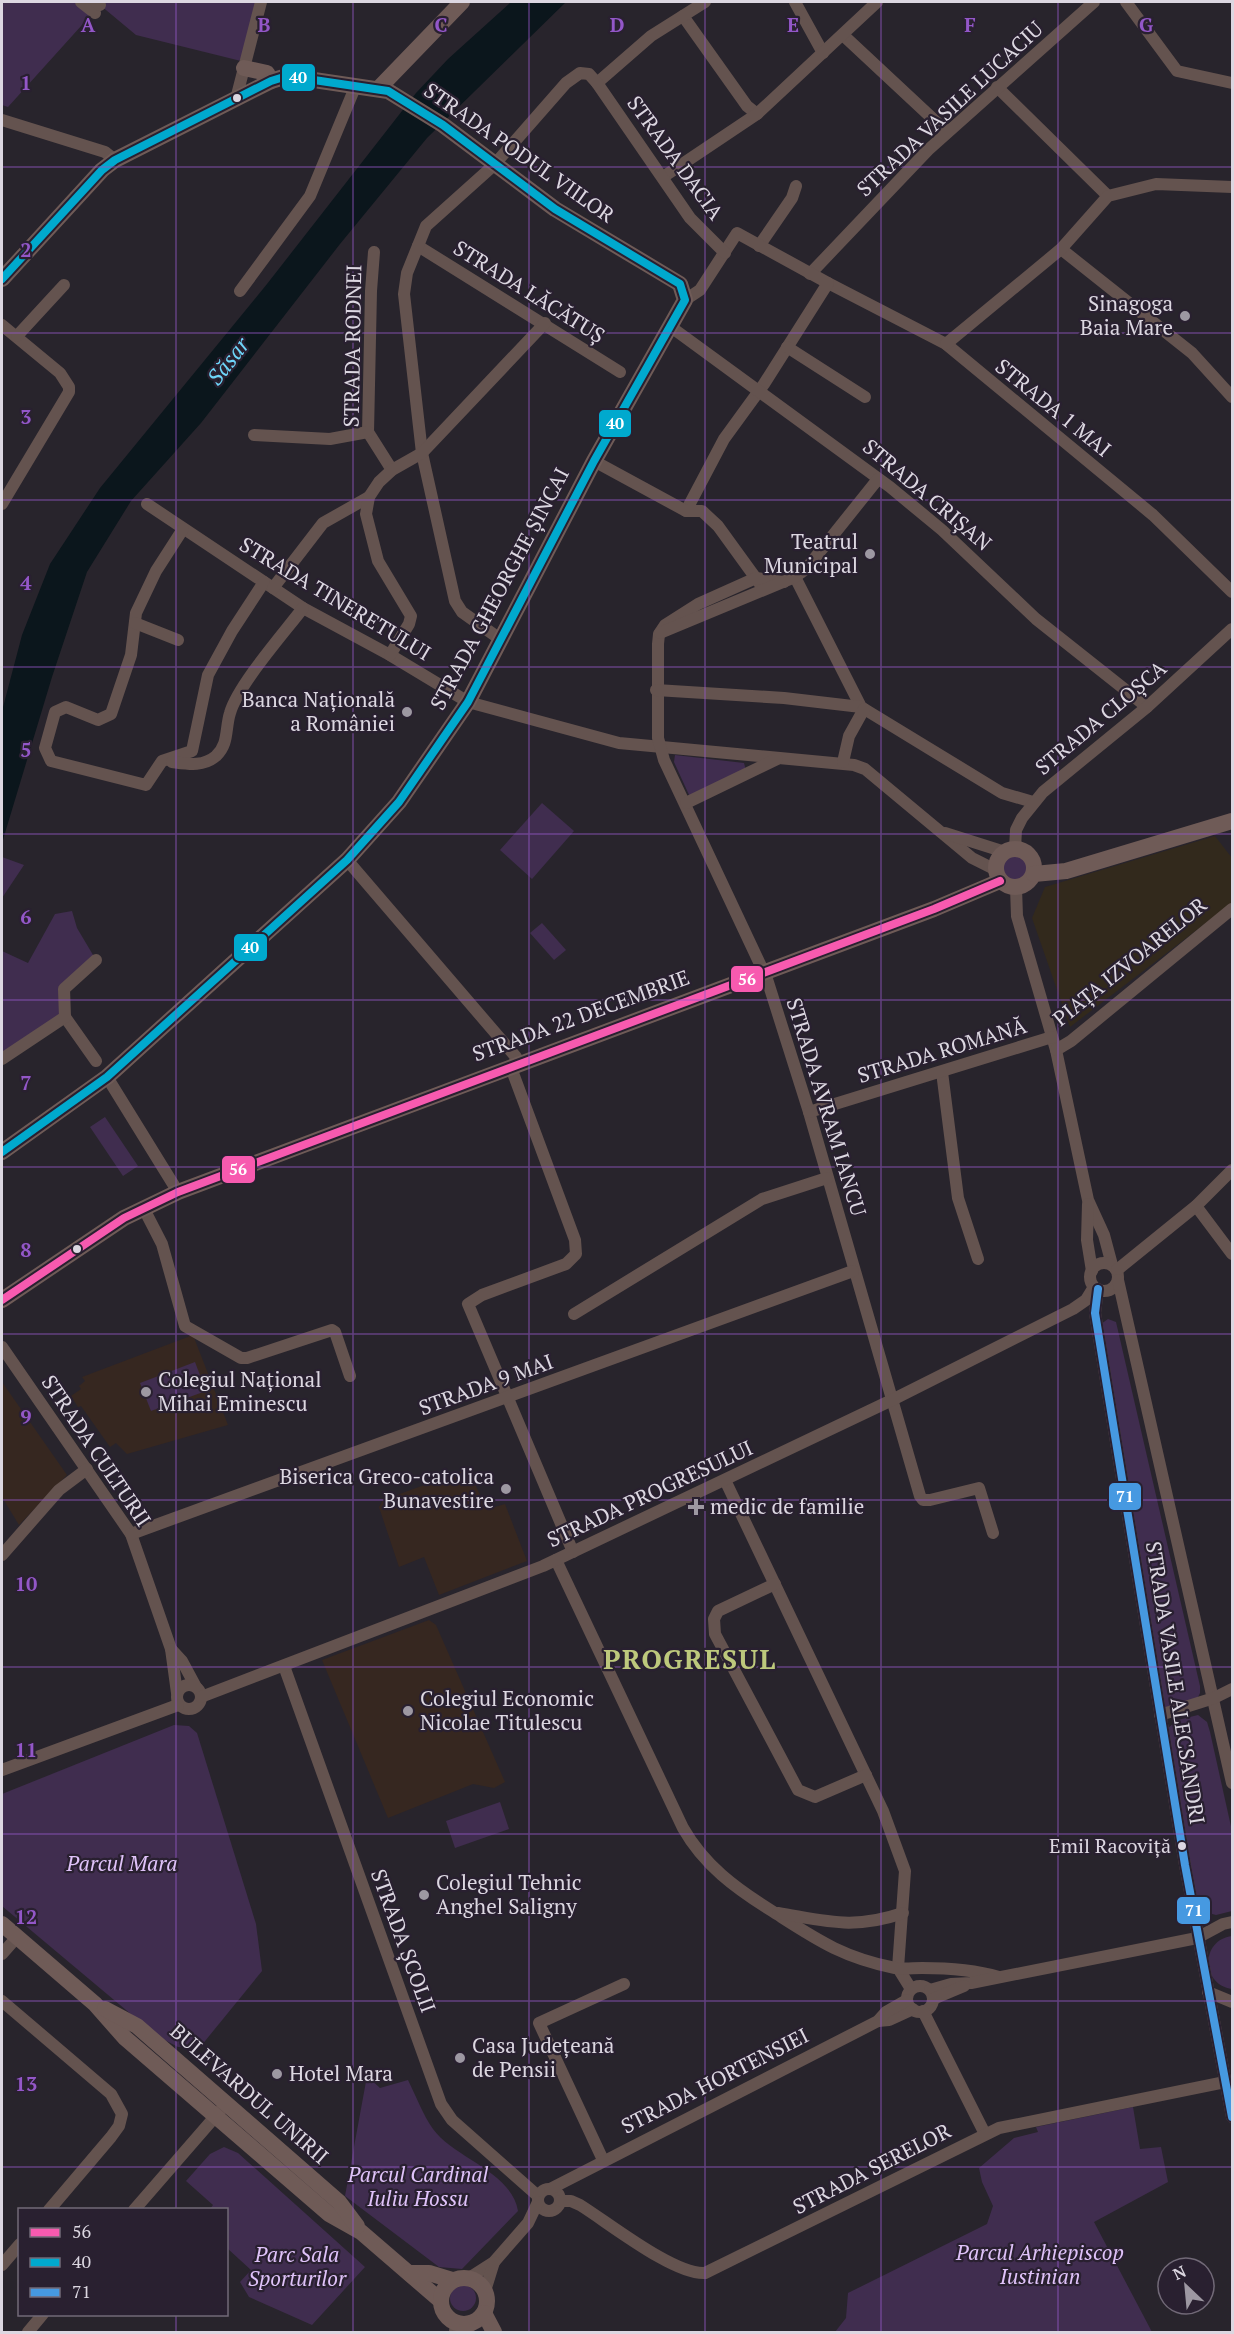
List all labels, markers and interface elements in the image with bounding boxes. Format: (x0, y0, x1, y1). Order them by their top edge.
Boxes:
text: A (81, 11, 96, 38)
text: B (258, 11, 271, 38)
text: C (434, 11, 448, 38)
text: D (610, 11, 624, 38)
text: E (787, 11, 799, 38)
text: F (964, 11, 976, 38)
text: G (1139, 11, 1153, 38)
street label: STRADA VASILE LUCACIU (850, 14, 1048, 202)
line badge: 40 (281, 63, 316, 92)
text: 40 (289, 66, 307, 88)
text: 1 (20, 69, 32, 96)
street label: STRADA PODUL VIILOR (419, 76, 621, 229)
street label: STRADA DACIA (621, 90, 731, 226)
unlabelled marker (231, 92, 243, 104)
street label: STRADA LĂCĂTUȘ (449, 233, 611, 349)
text: 2 (20, 236, 32, 263)
street label: STRADA RODNEI (337, 264, 367, 428)
place label: Sinagoga Baia Mare (1080, 289, 1173, 341)
marker: Sinagoga Baia Mare (1178, 309, 1192, 323)
water label: Săsar (200, 330, 256, 390)
street label: STRADA 1 MAI (990, 352, 1117, 462)
text: 3 (20, 403, 32, 430)
line badge: 40 (598, 409, 632, 438)
text: 40 (606, 412, 624, 434)
street label: STRADA CRIȘAN (857, 432, 998, 556)
street label: STRADA GHEORGHE ȘINCAI (423, 462, 575, 715)
place label: Teatrul Municipal (764, 527, 858, 579)
street label: STRADA TINERETULUI (235, 530, 436, 666)
marker: Teatrul Municipal (863, 547, 877, 561)
text: 4 (20, 569, 32, 596)
street label: STRADA CLOȘCA (1029, 654, 1172, 780)
place label: Banca Națională a României (242, 685, 395, 737)
marker: Banca Națională a României (400, 705, 414, 719)
text: 5 (20, 736, 32, 763)
street label: PIAȚA IZVOARELOR (1047, 890, 1213, 1032)
text: 6 (20, 903, 32, 930)
line badge: 40 (233, 933, 268, 962)
text: 40 (241, 936, 259, 958)
street label: STRADA 22 DECEMBRIE (468, 963, 693, 1067)
line badge: 56 (730, 965, 764, 993)
text: 56 (738, 968, 756, 990)
street label: STRADA AVRAM IANCU (780, 994, 873, 1219)
street label: STRADA ROMANĂ (854, 1011, 1030, 1089)
text: 7 (20, 1069, 32, 1096)
line badge: 56 (221, 1155, 256, 1184)
text: 56 (229, 1158, 247, 1180)
text: 8 (20, 1236, 32, 1263)
unlabelled marker (71, 1243, 83, 1255)
street label: STRADA 9 MAI (415, 1347, 557, 1421)
place label: Colegiul Național Mihai Eminescu (158, 1365, 321, 1417)
street label: STRADA CULTURII (36, 1369, 158, 1532)
marker: Colegiul Național Mihai Eminescu (139, 1385, 153, 1399)
text: 9 (20, 1403, 32, 1430)
street label: STRADA PROGRESULUI (542, 1433, 757, 1553)
place label: Biserica Greco-catolica Bunavestire (279, 1462, 494, 1514)
marker: Biserica Greco-catolica Bunavestire (499, 1482, 513, 1496)
line badge: 71 (1108, 1482, 1142, 1511)
text: 71 (1116, 1485, 1134, 1507)
place label: medic de familie (710, 1492, 864, 1520)
marker: medic de familie (687, 1498, 705, 1516)
street label: STRADA VASILE ALECSANDRI (1140, 1539, 1212, 1826)
text: 10 (15, 1570, 37, 1597)
district label: PROGRESUL (603, 1641, 777, 1677)
place label: Colegiul Economic Nicolae Titulescu (420, 1684, 594, 1736)
marker: Colegiul Economic Nicolae Titulescu (401, 1704, 415, 1718)
text: 11 (15, 1736, 37, 1763)
place label: Emil Racoviță (1049, 1832, 1171, 1859)
marker: Emil Racoviță (1176, 1840, 1188, 1852)
park label: Parcul Mara (65, 1849, 178, 1877)
street label: STRADA ȘCOLII (365, 1865, 443, 2016)
place label: Colegiul Tehnic Anghel Saligny (436, 1868, 582, 1920)
marker: Colegiul Tehnic Anghel Saligny (417, 1888, 431, 1902)
line badge: 71 (1176, 1896, 1211, 1925)
text: 71 (1185, 1899, 1203, 1921)
text: 12 (15, 1903, 37, 1930)
street label: BULEVARDUL UNIRII (164, 2017, 335, 2170)
street label: STRADA HORTENSIEI (616, 2021, 813, 2140)
place label: Casa Județeană de Pensii (472, 2031, 615, 2083)
marker: Casa Județeană de Pensii (453, 2051, 467, 2065)
place label: Hotel Mara (289, 2059, 393, 2087)
marker: Hotel Mara (270, 2067, 284, 2081)
text: 13 (15, 2070, 37, 2097)
street label: STRADA SERELOR (788, 2116, 956, 2220)
park label: Parcul Cardinal Iuliu Hossu (347, 2160, 488, 2212)
legend (18, 2208, 228, 2316)
text: 56 (72, 2219, 92, 2243)
park label: Parcul Arhiepiscop Iustinian (955, 2238, 1124, 2290)
park label: Parc Sala Sporturilor (248, 2240, 347, 2292)
text: 40 (72, 2249, 91, 2273)
north arrow (1156, 2256, 1216, 2316)
text: N (1169, 2260, 1190, 2285)
text: 71 (72, 2279, 91, 2303)

